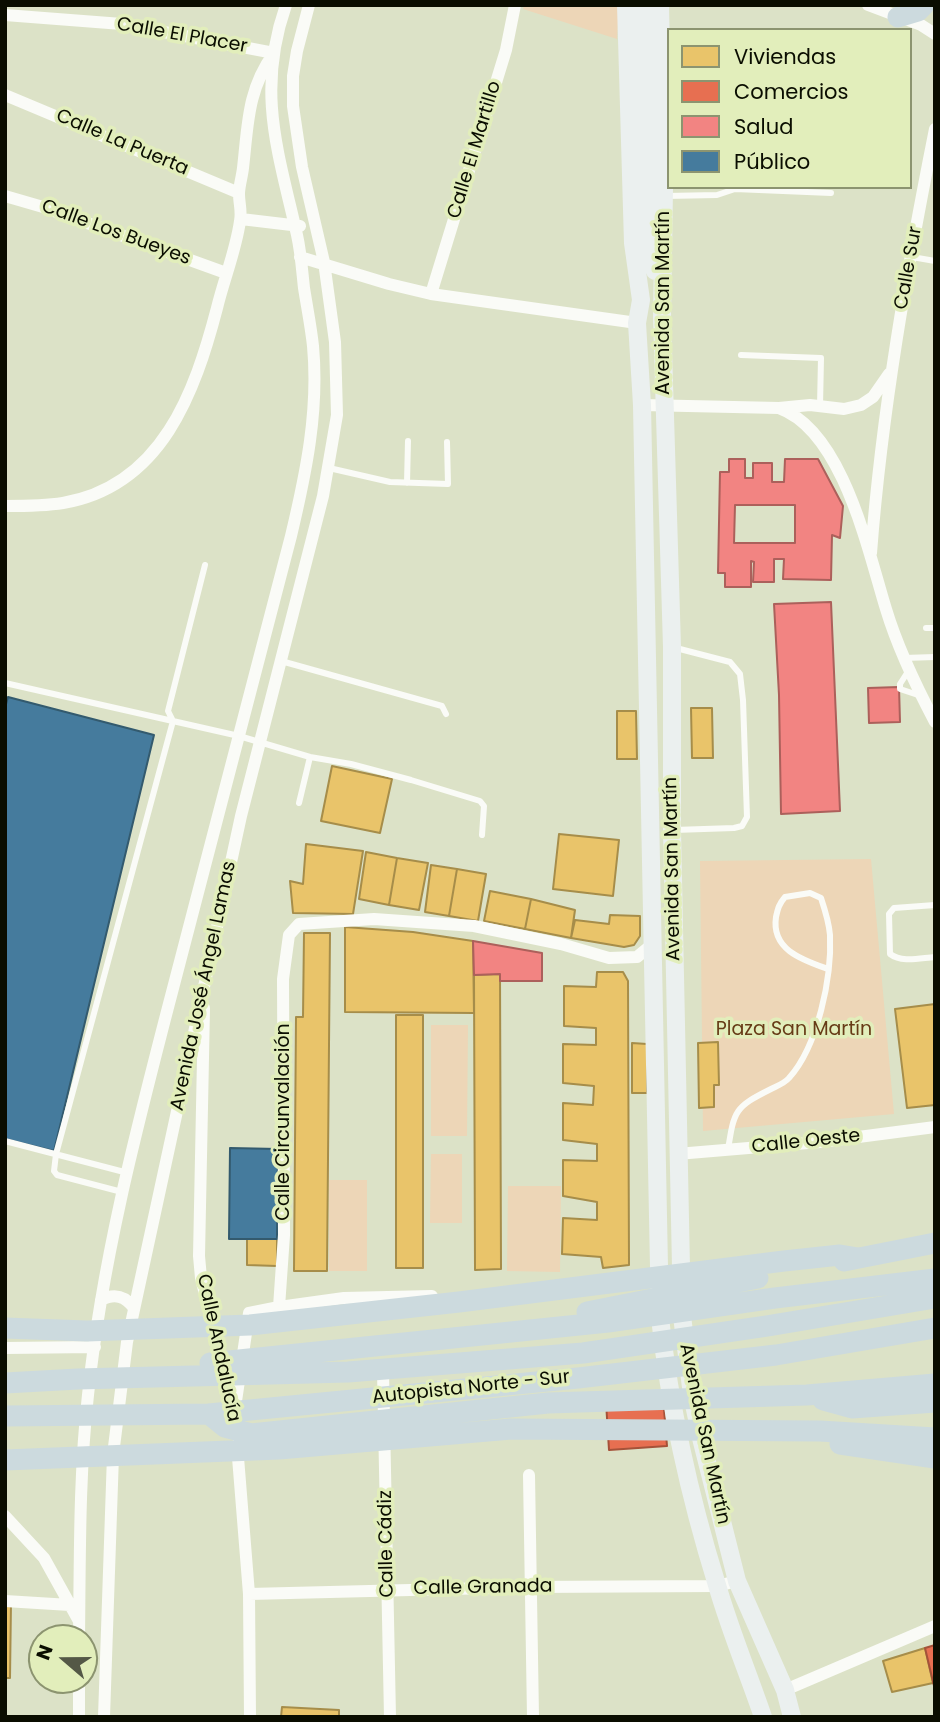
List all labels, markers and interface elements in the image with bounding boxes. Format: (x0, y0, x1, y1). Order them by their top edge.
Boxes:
street label: Calle El Placer (115, 13, 249, 59)
legend (667, 28, 912, 189)
text: Viviendas (734, 42, 836, 71)
text: Comercios (734, 77, 848, 106)
street label: Calle El Martillo (443, 78, 507, 222)
street label: Calle La Puerta (52, 105, 192, 181)
text: Salud (734, 112, 793, 141)
text: Público (734, 147, 810, 176)
street label: Calle Los Bueyes (38, 195, 194, 271)
street label: Avenida San Martín (653, 211, 675, 395)
street label: Calle Sur (890, 225, 928, 311)
street label: Avenida San Martín (660, 777, 686, 961)
street label: Avenida José Ángel Lamas (166, 859, 242, 1113)
park label: Plaza San Martín (716, 1019, 872, 1041)
street label: Calle Circunvalación (273, 1023, 295, 1221)
street label: Calle Oeste (751, 1125, 861, 1159)
street label: Calle Andalucía (191, 1272, 245, 1424)
street label: Avenida San Martín (674, 1342, 734, 1526)
street label: Autopista Norte - Sur (371, 1366, 571, 1410)
street label: Calle Cádiz (375, 1490, 399, 1598)
street label: Calle Granada (413, 1575, 553, 1601)
north arrow (28, 1624, 98, 1694)
text: N (30, 1641, 60, 1664)

